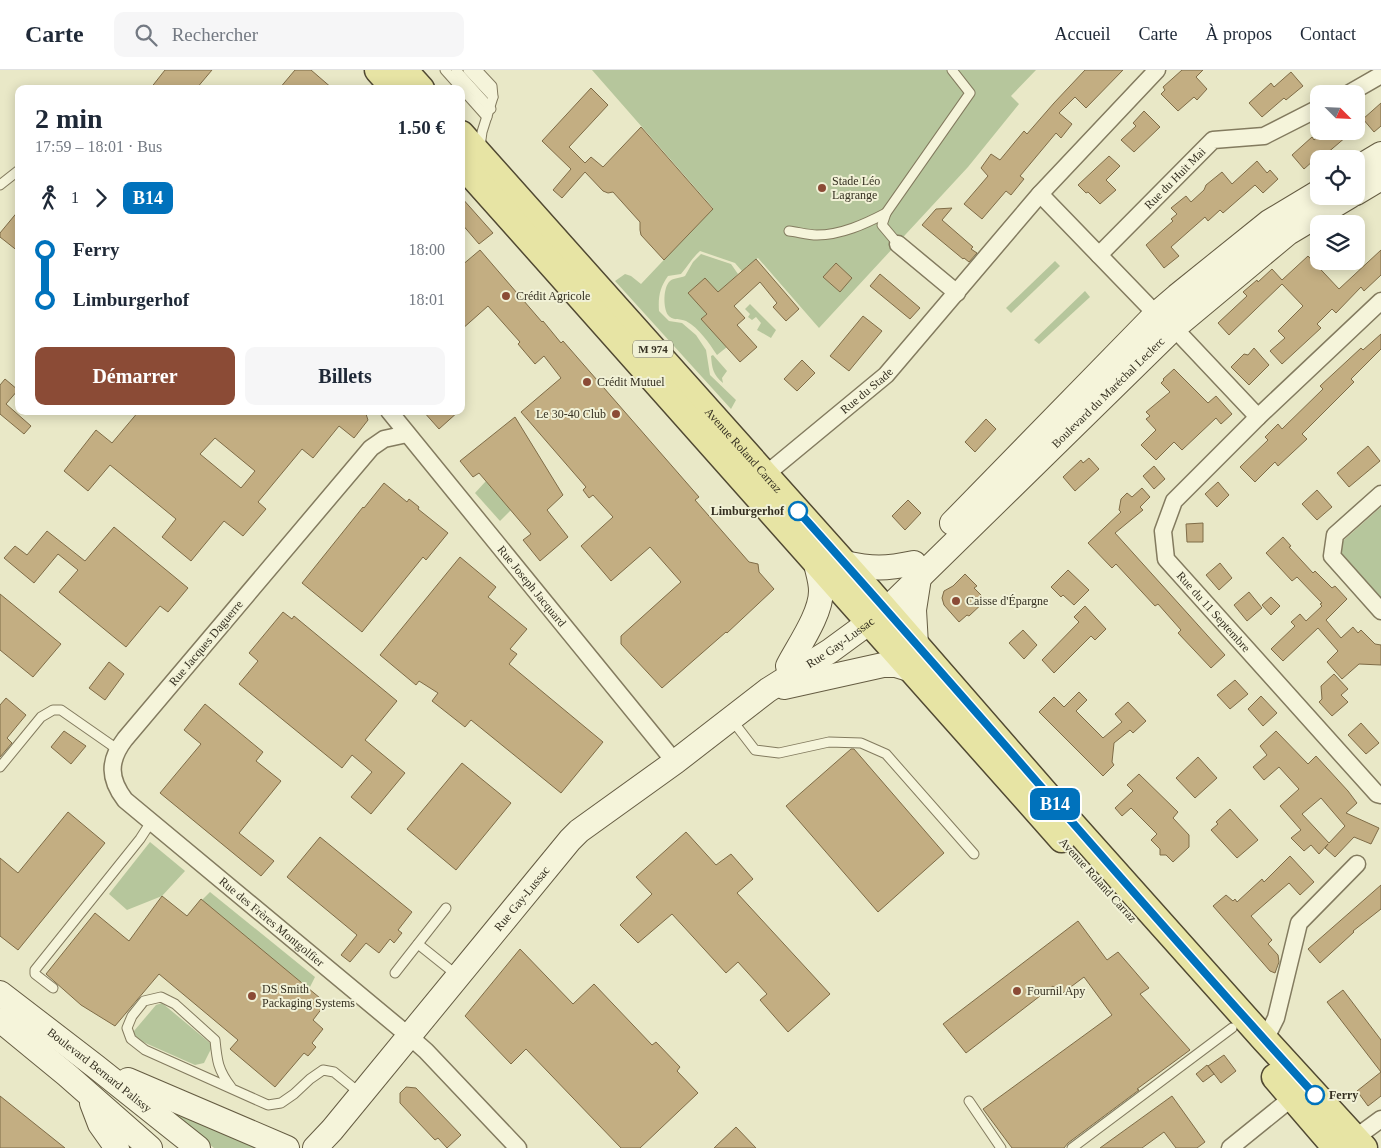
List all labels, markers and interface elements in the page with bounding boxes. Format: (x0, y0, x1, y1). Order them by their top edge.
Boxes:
search box (114, 12, 464, 57)
text: Carte (25, 21, 84, 47)
icon: search (132, 21, 160, 49)
text: Rechercher (172, 24, 258, 45)
text: Accueil (1055, 24, 1111, 44)
text: Carte (1139, 24, 1178, 44)
text: À propos (1206, 24, 1272, 44)
text: Contact (1300, 24, 1356, 44)
north arrow (1310, 85, 1365, 140)
map controls (1310, 85, 1365, 270)
text: 2 min (35, 103, 103, 134)
text: 1.50 € (398, 117, 445, 138)
text: 17:59 – 18:01 · Bus (35, 138, 162, 155)
street label: Rue du Huit Mai (1142, 144, 1209, 212)
button: locate (1310, 150, 1365, 205)
place label: Stade Léo Lagrange (832, 174, 880, 202)
marker: Stade Léo Lagrange (816, 182, 828, 194)
icon: walk (35, 184, 63, 212)
icon: forward (87, 184, 115, 212)
text: B14 (133, 188, 163, 208)
text: 1 (71, 189, 79, 206)
button: layers (1310, 215, 1365, 270)
text: Ferry (73, 239, 119, 260)
text: 18:00 (409, 241, 445, 258)
text: Limburgerhof (73, 289, 189, 310)
place label: Crédit Agricole (516, 289, 590, 303)
marker: Crédit Agricole (500, 290, 512, 302)
text: 18:01 (409, 291, 445, 308)
street label: Boulevard du Maréchal Leclerc (1049, 334, 1167, 451)
road number: M 974 (633, 340, 673, 358)
button: Démarrer (35, 347, 235, 405)
button: Billets (245, 347, 445, 405)
street label: Rue du Stade (838, 365, 896, 417)
place label: Crédit Mutuel (597, 375, 665, 389)
marker: Crédit Mutuel (581, 376, 593, 388)
street label: Avenue Roland Carraz (702, 405, 785, 496)
place label: Le 30-40 Club (536, 407, 606, 421)
marker: Le 30-40 Club (610, 408, 622, 420)
marker: Limburgerhof (788, 501, 808, 521)
place label: Limburgerhof (711, 504, 785, 518)
street label: Rue Joseph Jacquard (495, 543, 569, 630)
street label: Rue du 11 Septembre (1174, 569, 1253, 655)
place label: Caisse d'Épargne (966, 594, 1048, 608)
marker: Caisse d'Épargne (950, 595, 962, 607)
street label: Rue Jacques Daguerre (166, 597, 246, 689)
street label: Rue Gay-Lussac (804, 614, 877, 671)
line badge: B14 (1026, 788, 1084, 820)
text: B14 (1040, 794, 1070, 814)
street label: Avenue Roland Carraz (1056, 835, 1140, 925)
street label: Rue Gay-Lussac (491, 863, 553, 934)
street label: Rue des Frères Montgolfier (216, 874, 327, 970)
place label: DS Smith Packaging Systems (262, 982, 355, 1010)
place label: Fournil Apy (1027, 984, 1085, 998)
marker: Fournil Apy (1011, 985, 1023, 997)
marker: DS Smith Packaging Systems (246, 990, 258, 1002)
street label: Boulevard Bernard Palissy (45, 1025, 155, 1115)
marker: Ferry (1305, 1085, 1325, 1105)
place label: Ferry (1329, 1088, 1358, 1102)

